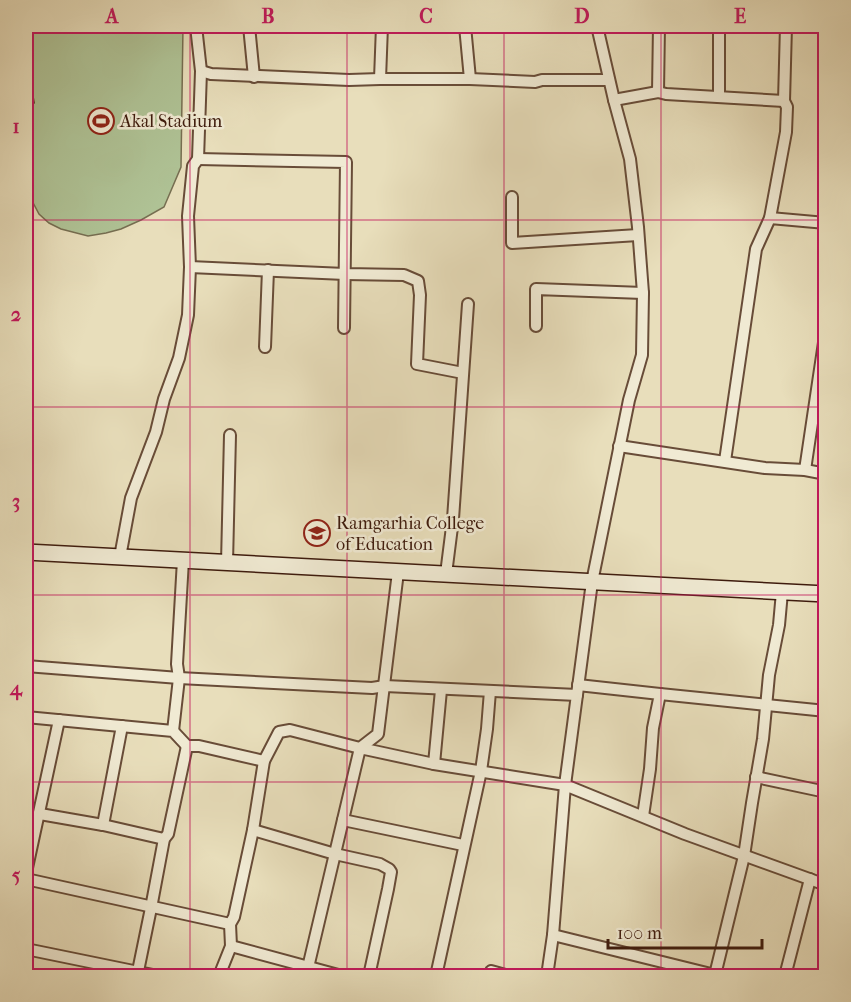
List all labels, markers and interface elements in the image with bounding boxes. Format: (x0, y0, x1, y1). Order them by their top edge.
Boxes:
text: A (104, 5, 120, 28)
text: B (261, 5, 275, 28)
text: C (419, 5, 433, 28)
text: D (574, 5, 590, 28)
text: E (734, 5, 746, 28)
sports icon: Akal Stadium (86, 106, 116, 136)
place label: Akal Stadium (119, 111, 222, 132)
text: 1 (12, 115, 20, 138)
text: 2 (11, 303, 21, 326)
text: 3 (12, 490, 20, 513)
place label: Ramgarhia College of Education (336, 513, 484, 555)
school or university icon: Ramgarhia College of Education (302, 518, 332, 548)
text: 4 (9, 677, 23, 701)
text: 5 (12, 864, 21, 887)
scale bar (608, 912, 762, 950)
text: 100 m (617, 923, 662, 944)

